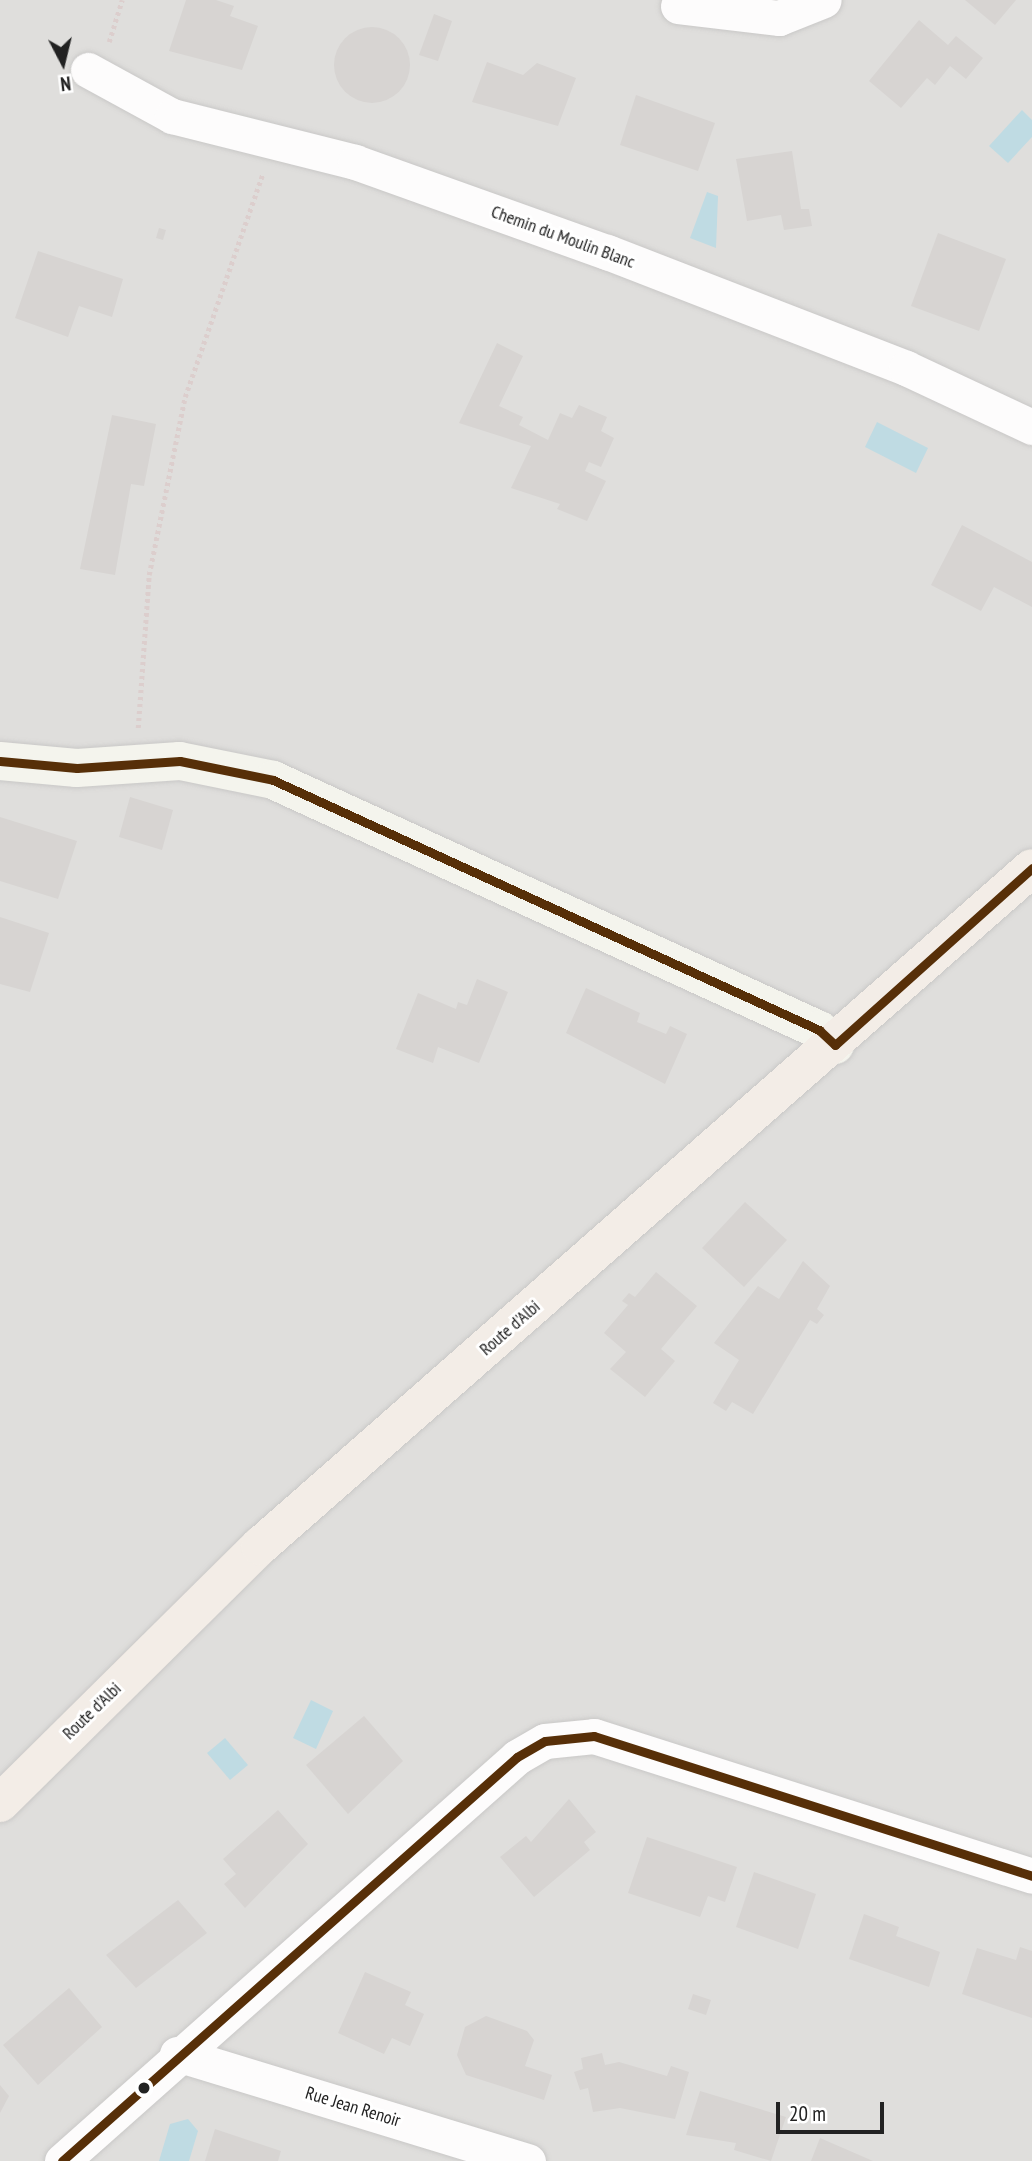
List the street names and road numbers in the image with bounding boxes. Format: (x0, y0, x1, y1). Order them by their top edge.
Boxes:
street label: Chemin du Moulin Blanc (488, 201, 638, 273)
street label: Route d'Albi (475, 1296, 545, 1360)
street label: Route d'Albi (58, 1678, 126, 1744)
street label: Rue Jean Renoir (303, 2082, 403, 2132)

